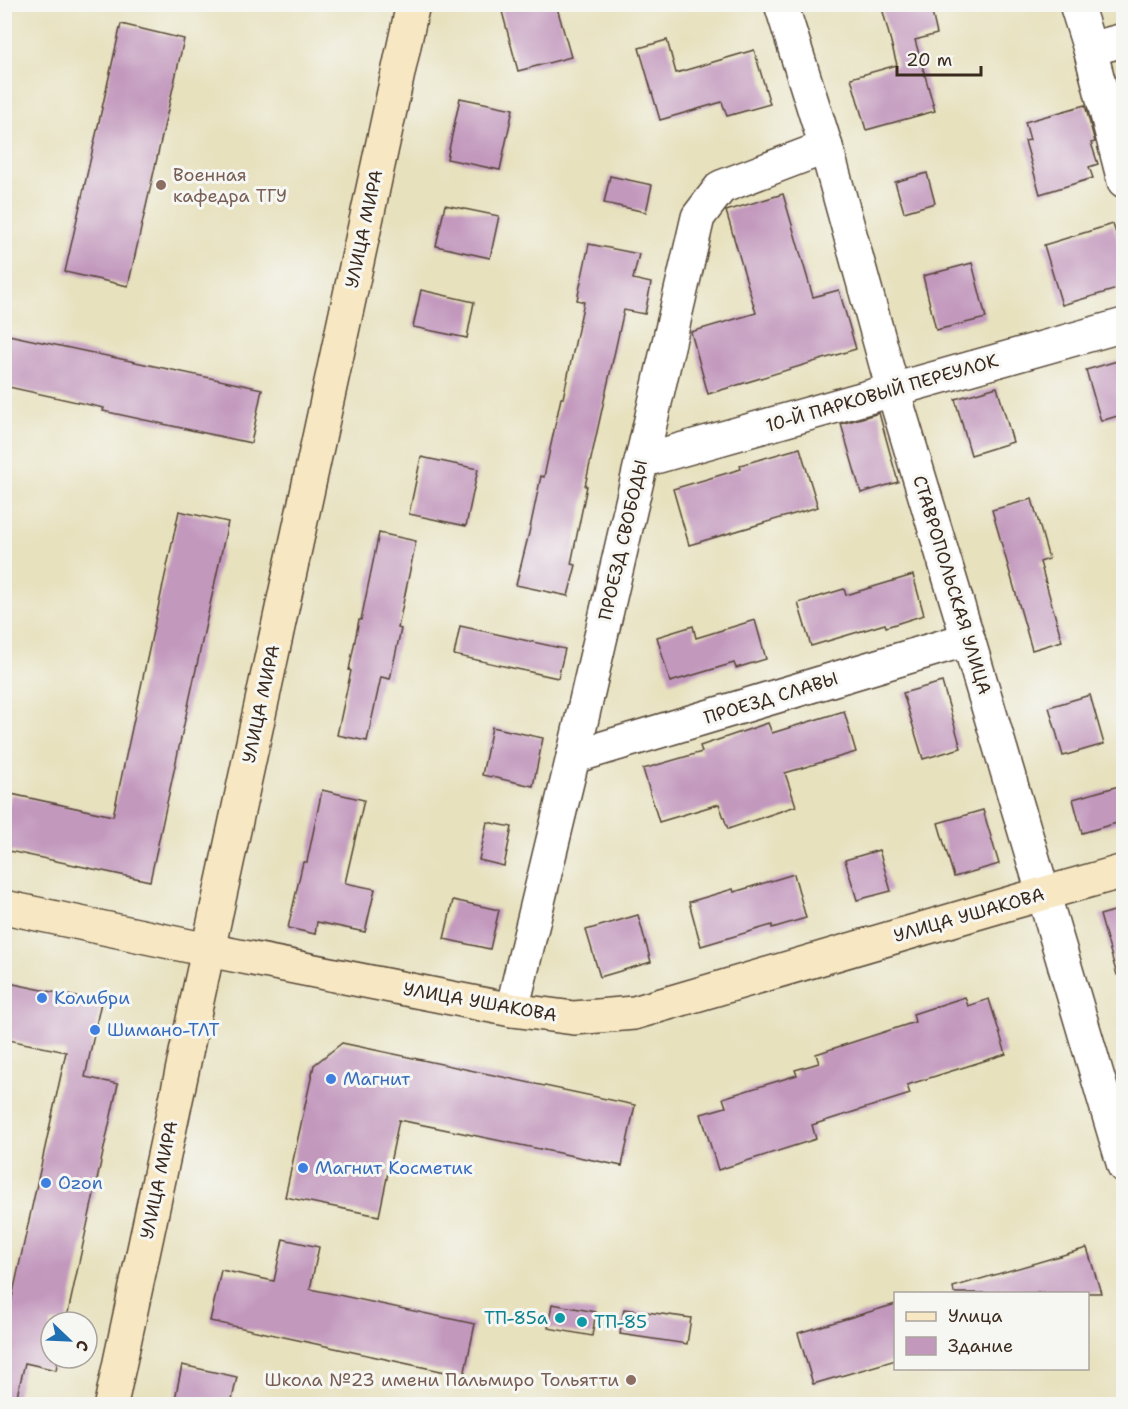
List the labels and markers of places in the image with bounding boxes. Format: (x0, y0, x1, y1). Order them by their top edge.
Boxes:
place label: Военная кафедра ТГУ (173, 163, 287, 208)
marker: Военная кафедра ТГУ (154, 178, 168, 192)
place label: Колибри (54, 986, 130, 1010)
marker: Колибри (35, 991, 49, 1005)
place label: Шимано-ТЛТ (107, 1018, 220, 1042)
marker: Шимано-ТЛТ (88, 1023, 102, 1037)
place label: Магнит (343, 1067, 411, 1091)
marker: Магнит (324, 1072, 338, 1086)
place label: Магнит Косметик (315, 1156, 473, 1180)
marker: Магнит Косметик (296, 1161, 310, 1175)
place label: Ozon (58, 1171, 103, 1195)
marker: Ozon (39, 1176, 53, 1190)
place label: ТП-85а (484, 1306, 548, 1330)
place label: ТП-85 (594, 1310, 647, 1334)
marker: ТП-85а (553, 1311, 567, 1325)
marker: ТП-85 (575, 1315, 589, 1329)
place label: Школа №23 имени Пальмиро Тольятти (264, 1368, 619, 1392)
marker: Школа №23 имени Пальмиро Тольятти (624, 1373, 638, 1387)

